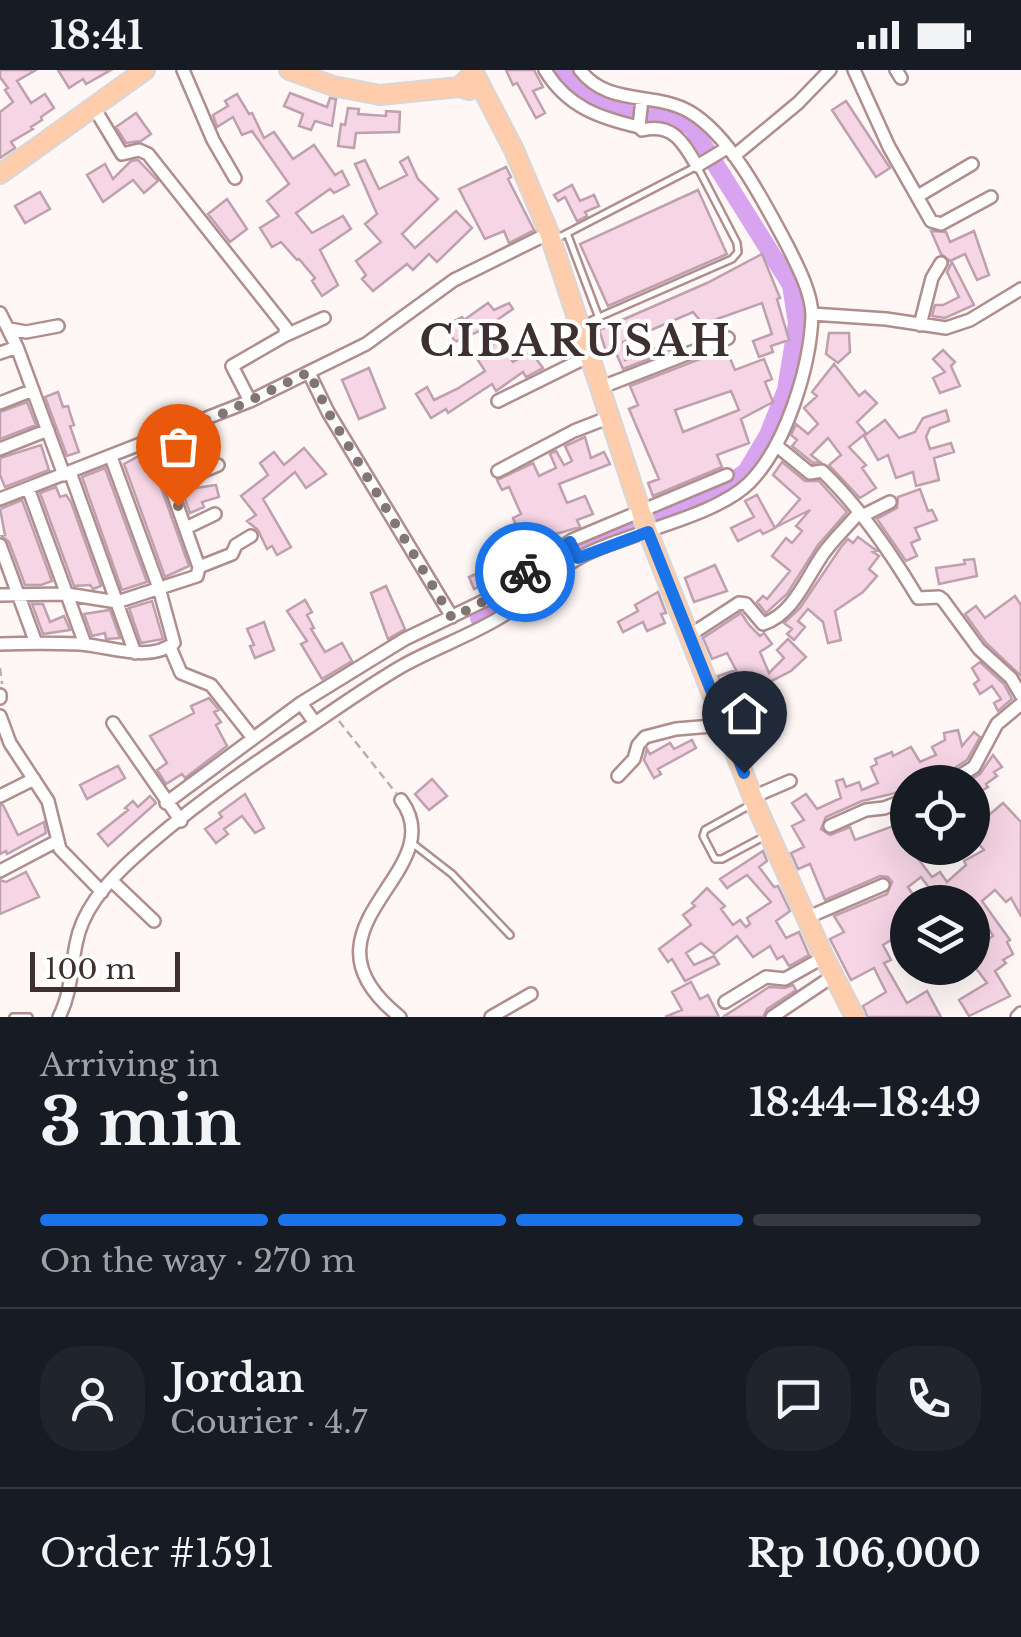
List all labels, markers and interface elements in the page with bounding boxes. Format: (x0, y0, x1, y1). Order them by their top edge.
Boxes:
text: 18:41 (50, 12, 143, 59)
district label: CIBARUSAH (419, 315, 733, 367)
pin (136, 404, 221, 507)
icon: bag (151, 419, 206, 474)
courier (475, 522, 575, 622)
icon: bike (498, 545, 553, 600)
pin (702, 671, 787, 774)
icon: home (717, 686, 772, 741)
map controls (890, 765, 990, 985)
button: locate (890, 765, 990, 865)
button: layers (890, 885, 990, 985)
scale bar (30, 947, 180, 991)
text: 100 m (45, 952, 136, 987)
text: Arriving in (40, 1045, 219, 1085)
text: 18:44–18:49 (749, 1079, 981, 1126)
text: 3 min (40, 1082, 241, 1163)
text: On the way · 270 m (40, 1241, 355, 1281)
button: person (40, 1346, 145, 1451)
button: chat (746, 1346, 851, 1451)
button: phone (876, 1346, 981, 1451)
text: Jordan (170, 1355, 304, 1402)
text: Courier · 4.7 (170, 1402, 367, 1442)
text: Order #1591 (40, 1530, 274, 1577)
text: Rp 106,000 (747, 1530, 981, 1577)

